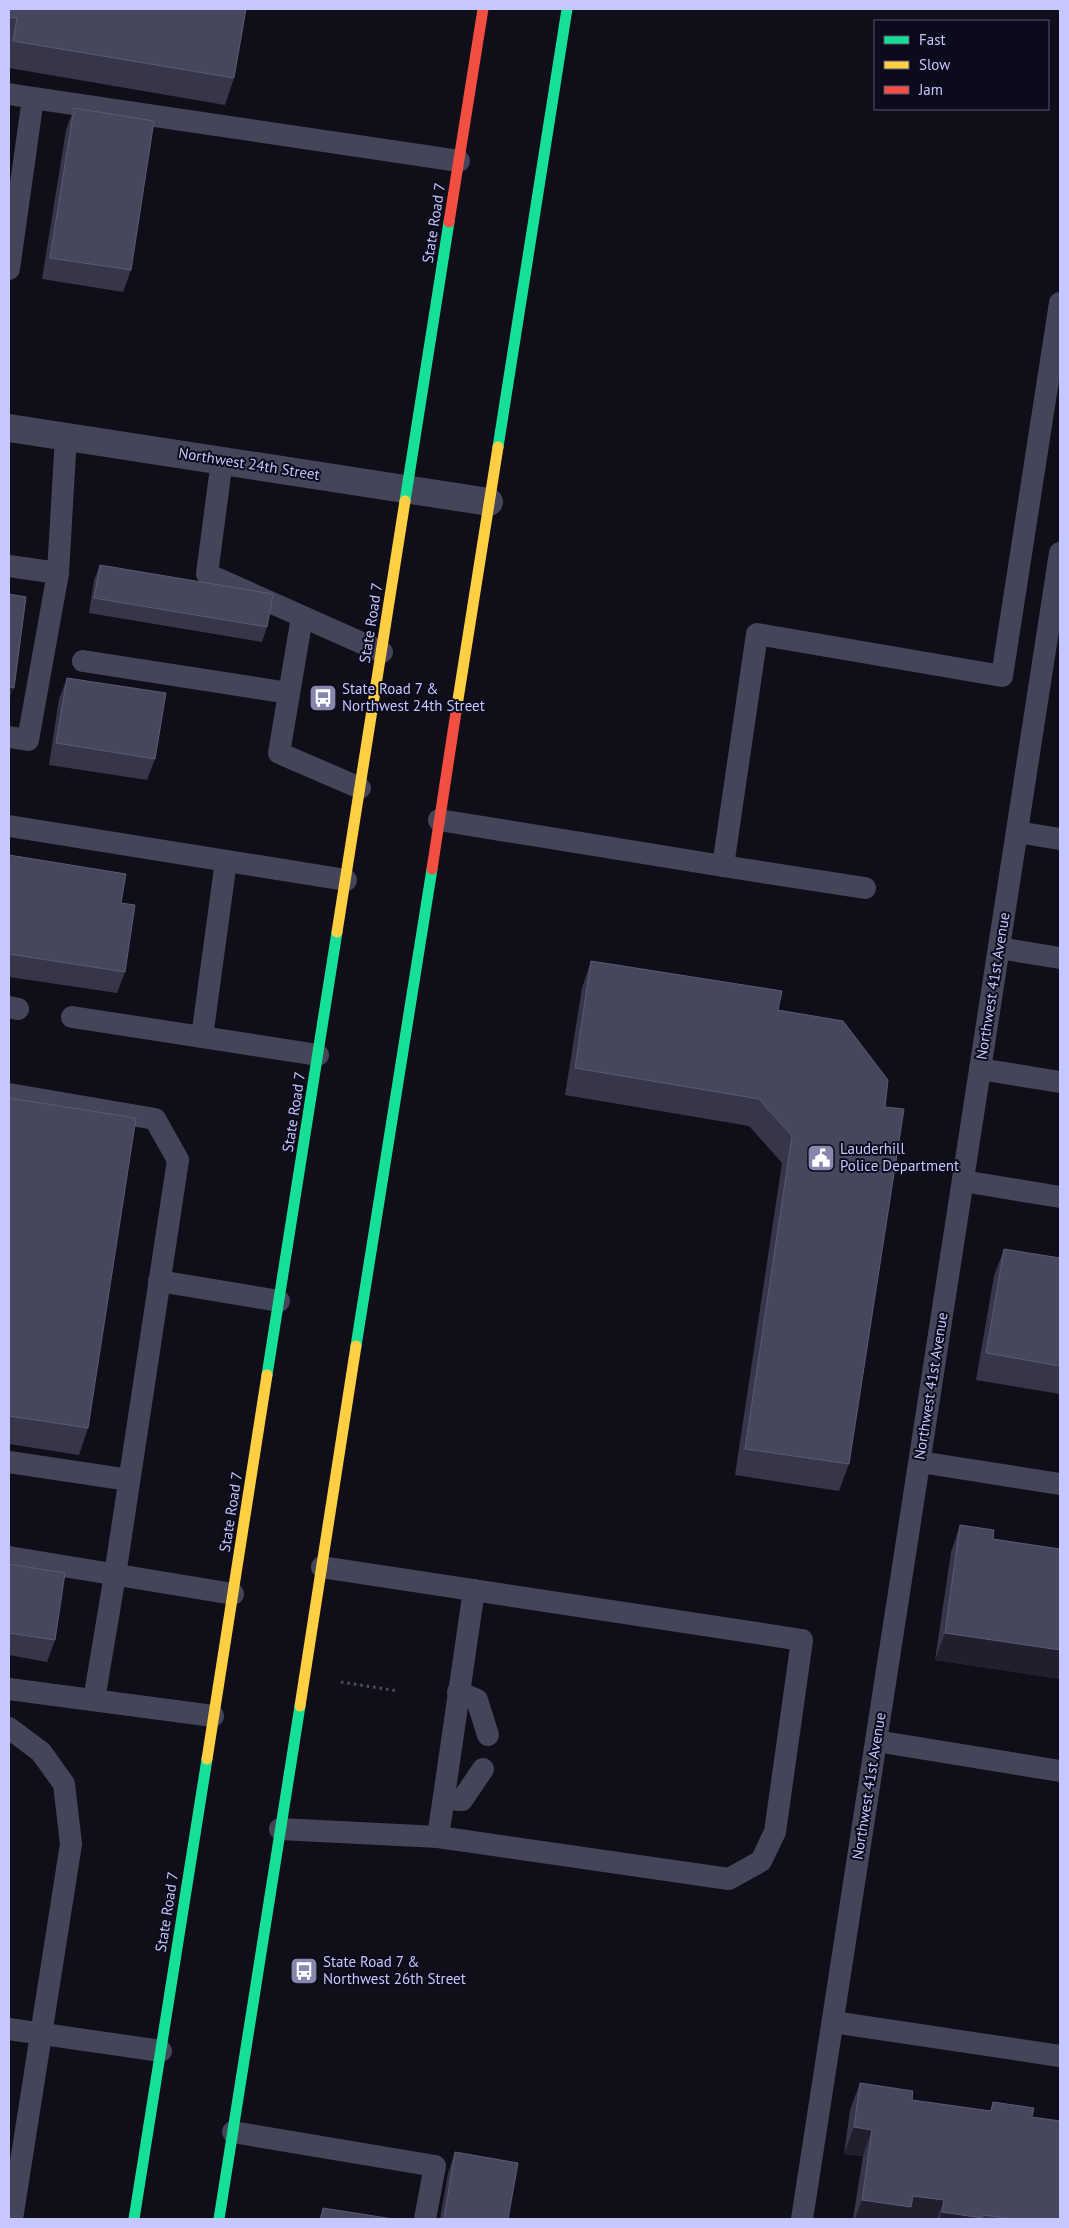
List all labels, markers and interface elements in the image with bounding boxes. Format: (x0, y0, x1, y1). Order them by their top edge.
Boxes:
legend (874, 20, 1049, 110)
text: Fast (919, 30, 946, 49)
text: Slow (919, 55, 950, 74)
text: Jam (918, 80, 943, 99)
street label: State Road 7 (418, 181, 449, 264)
street label: Northwest 24th Street (177, 443, 321, 484)
street label: State Road 7 (355, 581, 386, 664)
place label: State Road 7 & Northwest 24th Street (342, 679, 485, 715)
bus stop icon: State Road 7 & Northwest 24th Street (308, 683, 338, 713)
street label: Northwest 41st Avenue (971, 911, 1014, 1061)
street label: State Road 7 (278, 1070, 309, 1153)
place label: Lauderhill Police Department (840, 1139, 959, 1175)
public building icon: Lauderhill Police Department (806, 1143, 836, 1173)
street label: Northwest 41st Avenue (909, 1311, 952, 1461)
street label: State Road 7 (215, 1470, 246, 1553)
street label: Northwest 41st Avenue (847, 1711, 890, 1861)
street label: State Road 7 (151, 1870, 182, 1953)
place label: State Road 7 & Northwest 26th Street (323, 1952, 466, 1988)
bus stop icon: State Road 7 & Northwest 26th Street (289, 1956, 319, 1986)

